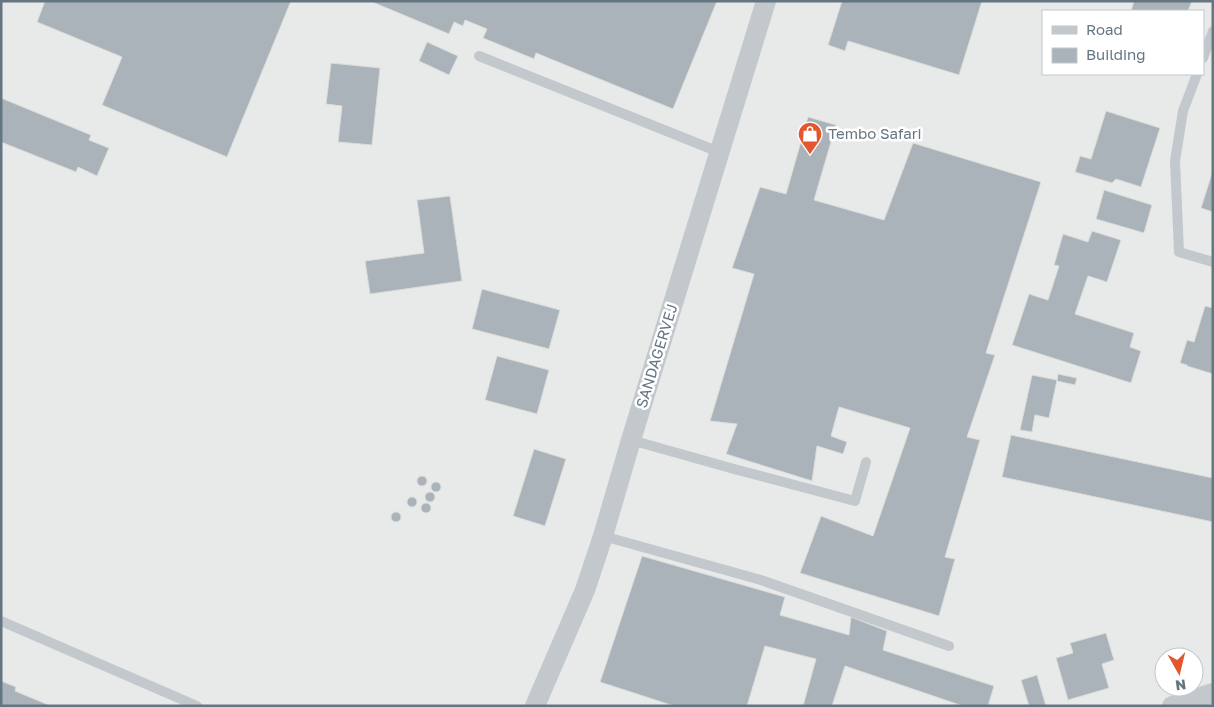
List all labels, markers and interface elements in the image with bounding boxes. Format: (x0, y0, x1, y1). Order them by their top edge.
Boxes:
legend (1042, 10, 1204, 75)
text: Road (1086, 20, 1123, 38)
text: Building (1086, 45, 1146, 63)
shop icon: Tembo Safari (797, 121, 823, 155)
place label: Tembo Safari (828, 124, 922, 142)
street label: SANDAGERVEJ (632, 301, 680, 410)
north arrow (1154, 647, 1204, 697)
text: N (1174, 676, 1187, 695)

